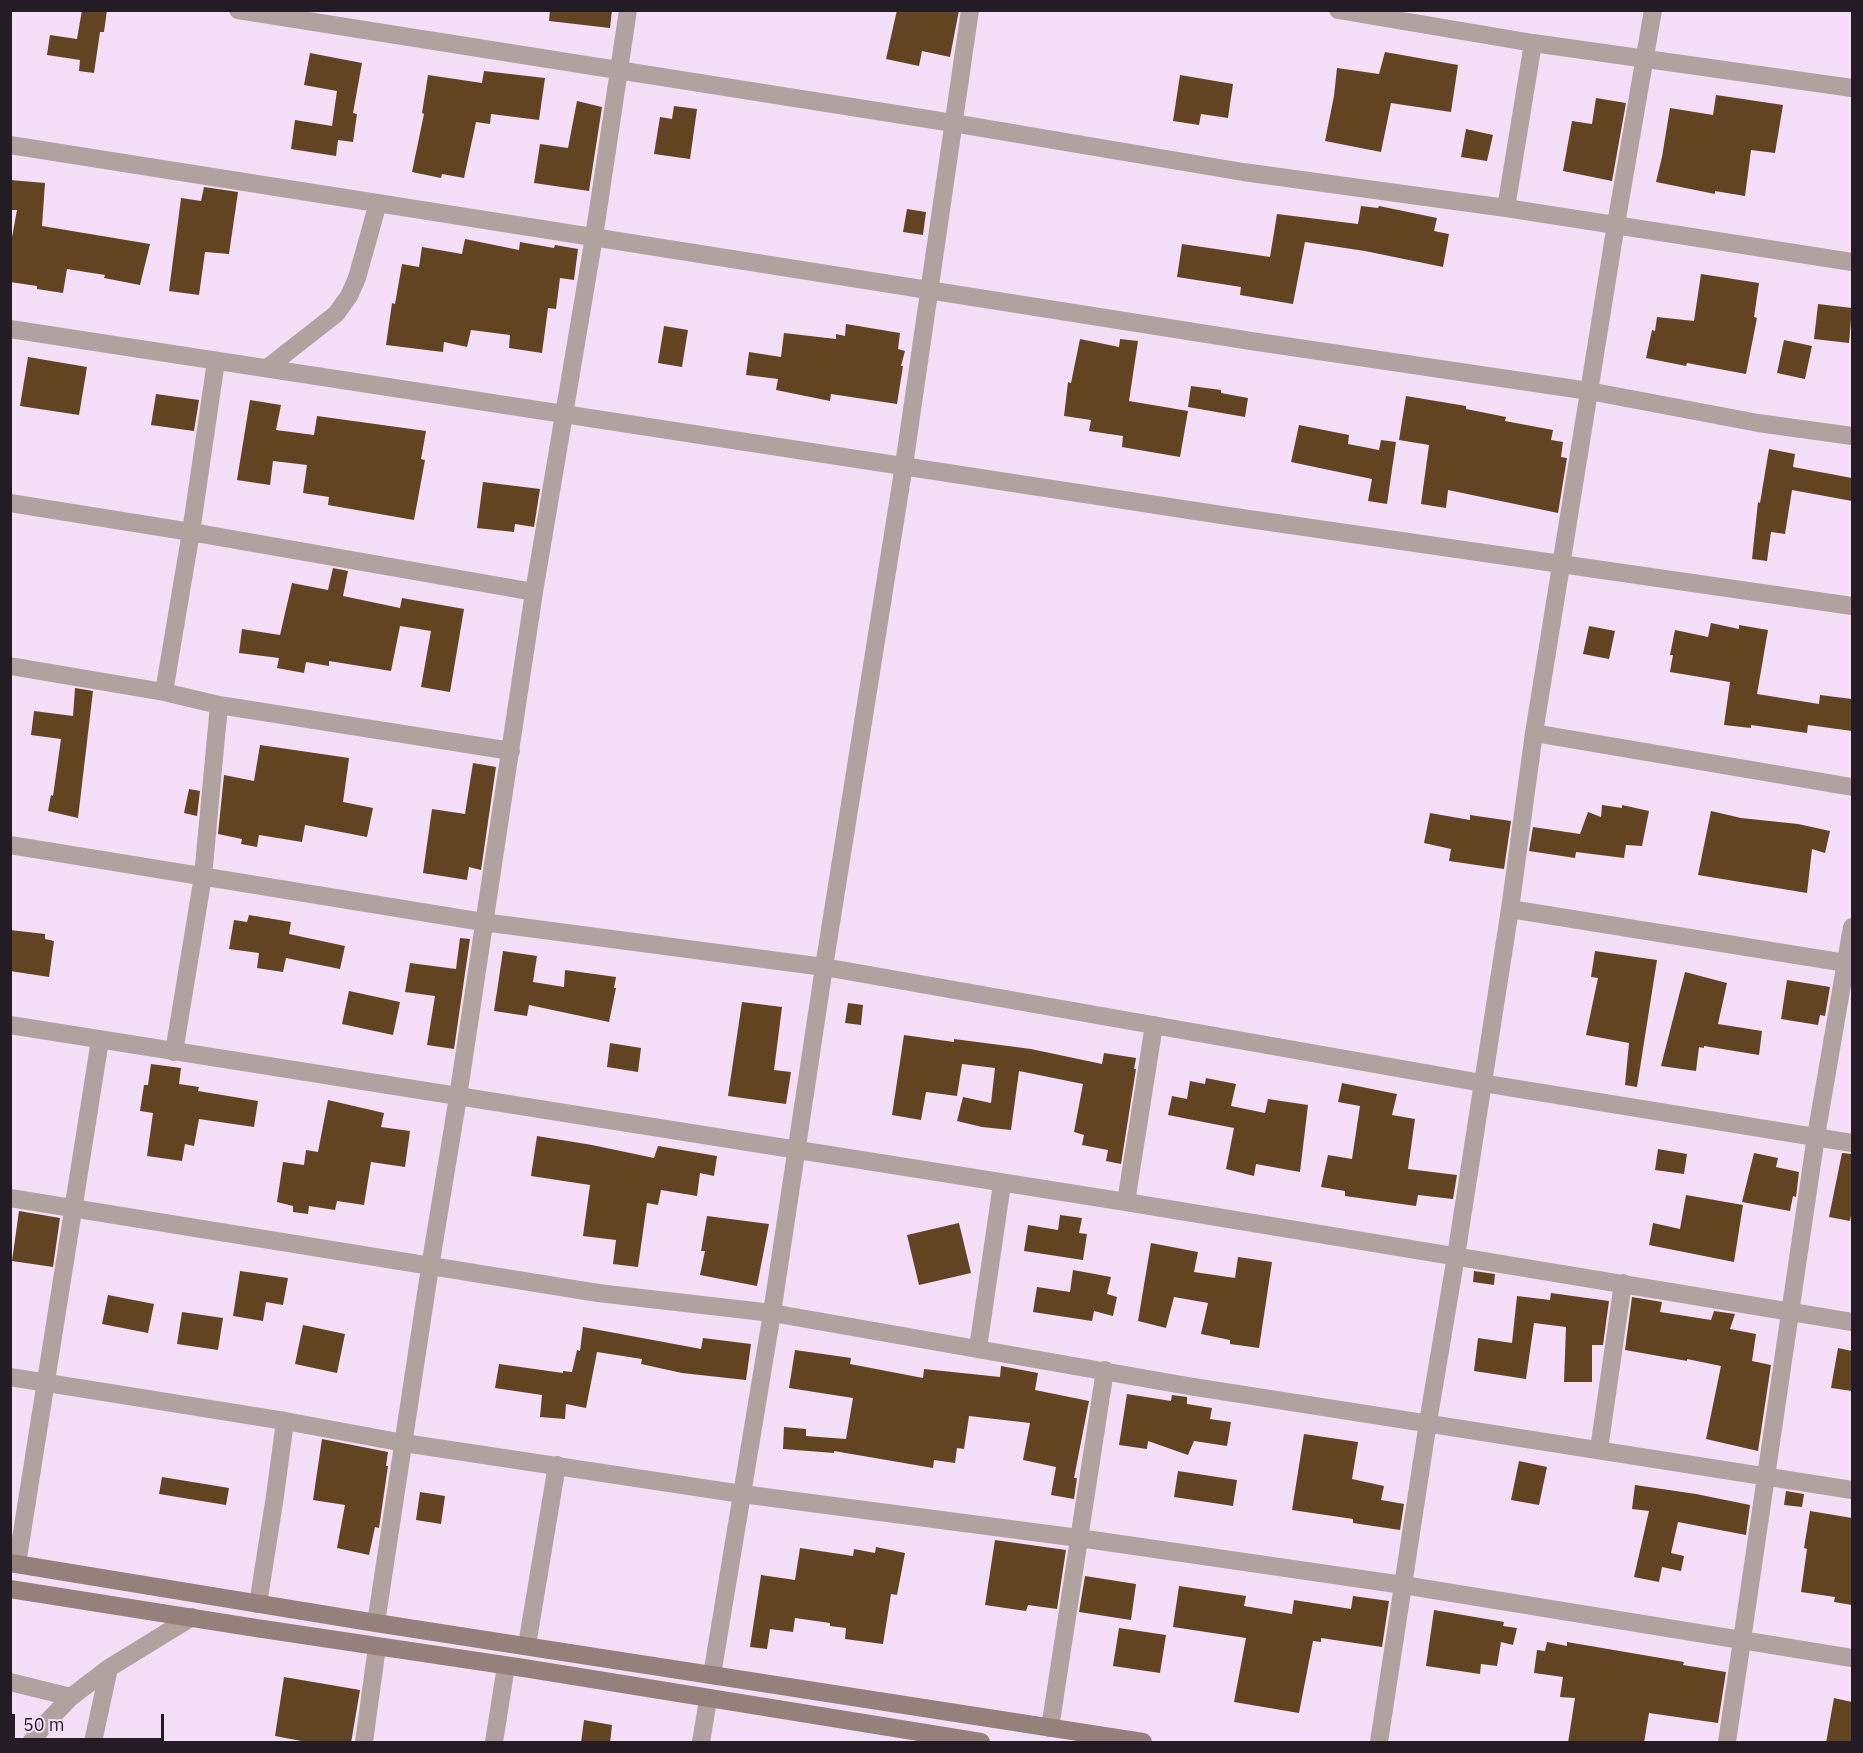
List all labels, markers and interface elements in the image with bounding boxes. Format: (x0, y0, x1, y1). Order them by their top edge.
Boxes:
scale bar (15, 1702, 166, 1740)
text: 50 m (23, 1713, 65, 1736)

